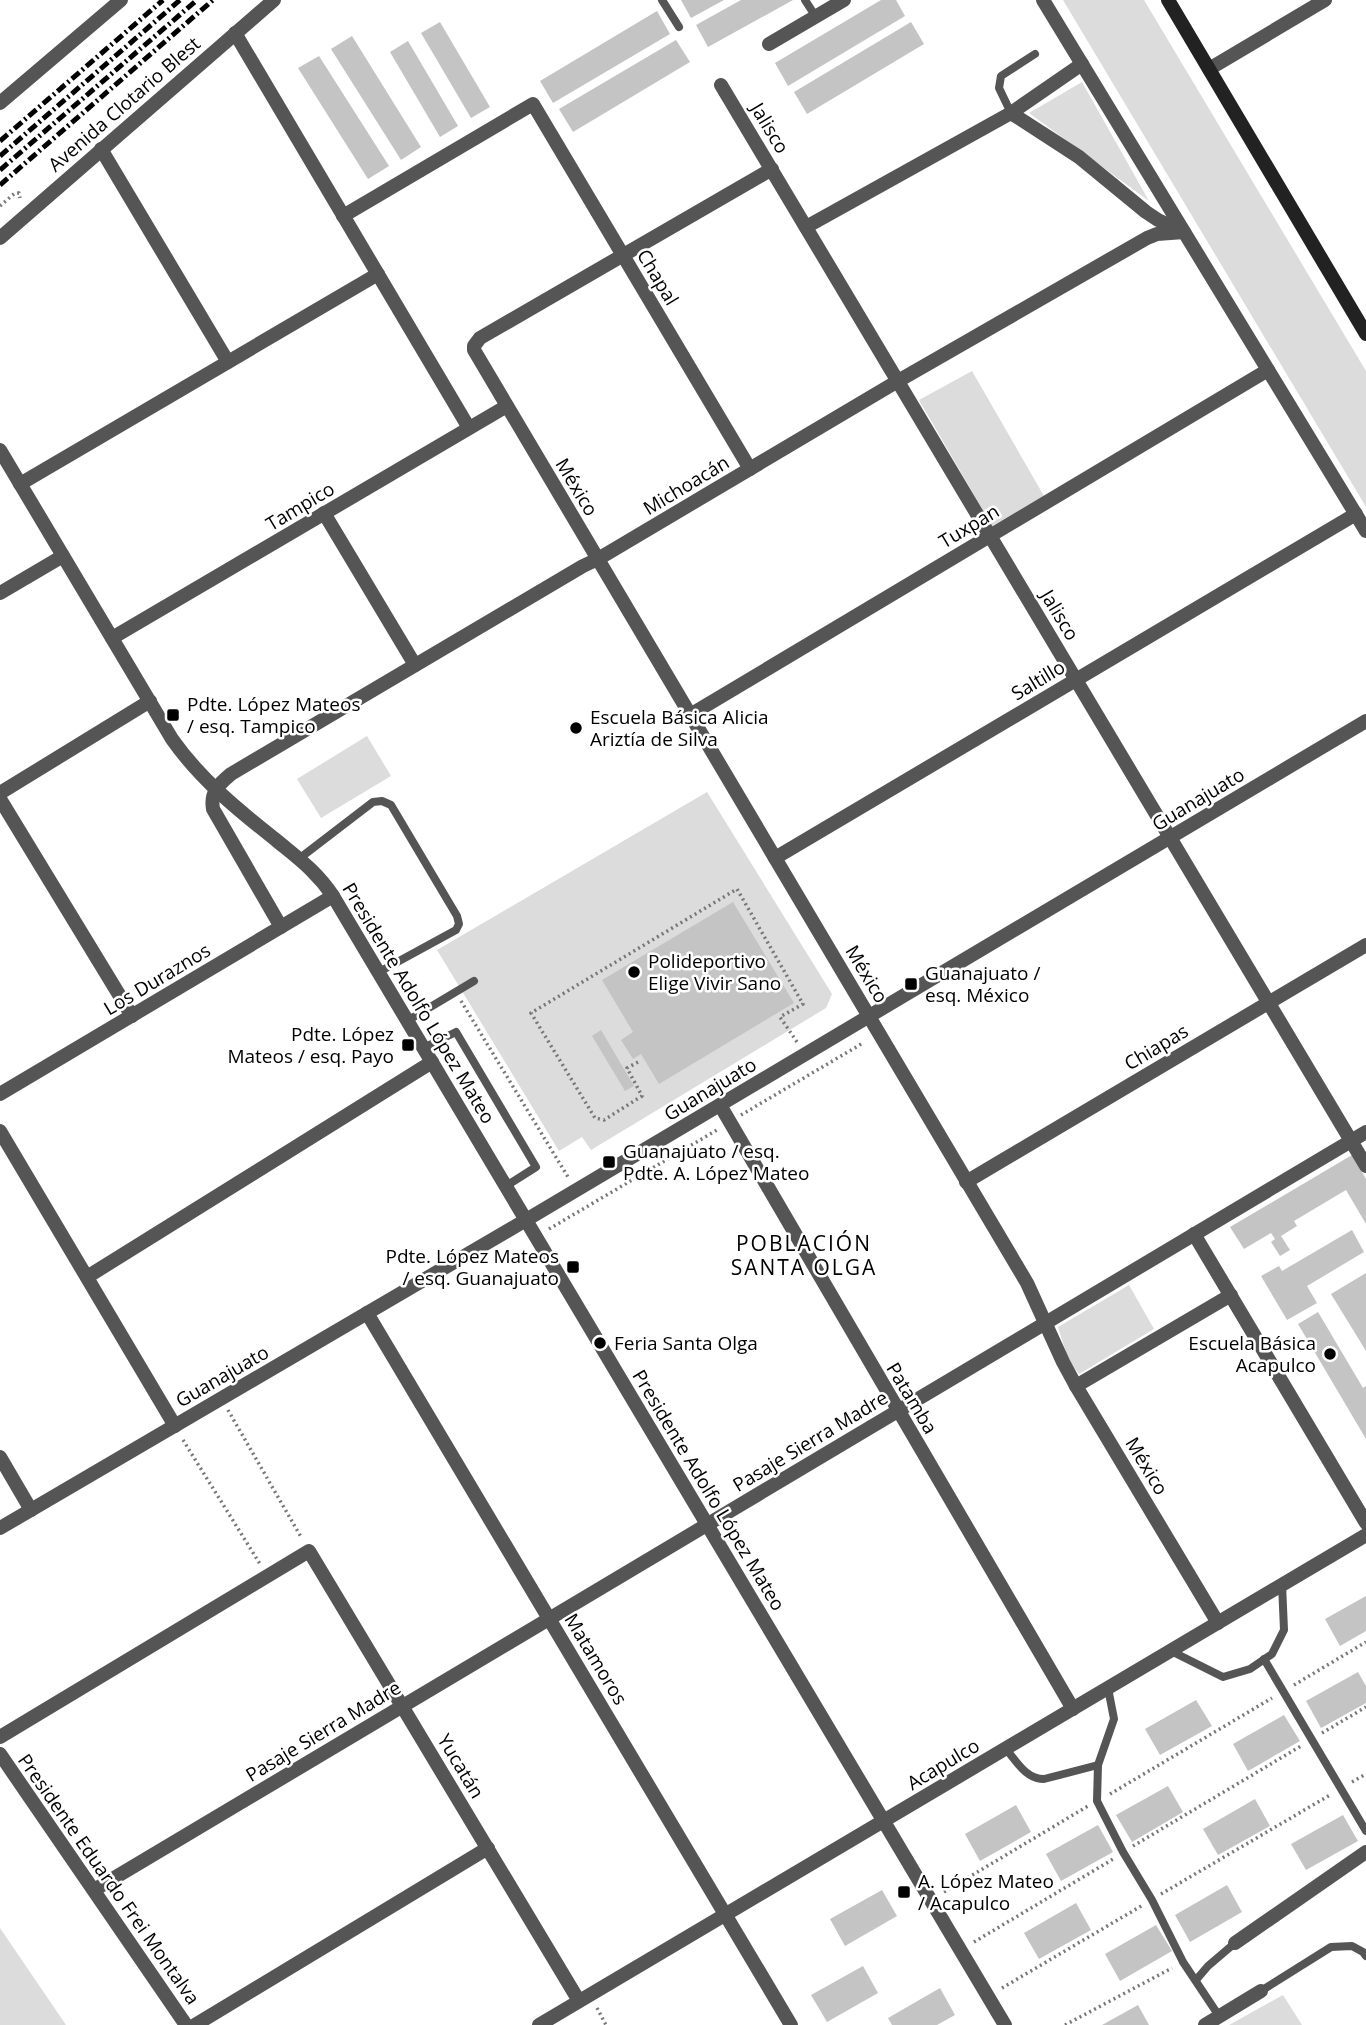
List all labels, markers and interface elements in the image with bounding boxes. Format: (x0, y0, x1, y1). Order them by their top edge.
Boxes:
street label: Avenida Clotario Blest (42, 30, 206, 177)
street label: Jalisco (744, 96, 795, 158)
street label: Chapal (631, 244, 685, 310)
street label: Michoacán (638, 449, 734, 521)
street label: México (550, 453, 604, 521)
street label: Tampico (261, 475, 339, 537)
street label: Tuxpan (934, 498, 1004, 554)
street label: Jalisco (1034, 583, 1085, 645)
street label: Saltillo (1006, 654, 1070, 706)
place label: Pdte. López Mateos / esq. Tampico (187, 691, 360, 739)
place label: Escuela Básica Alicia Ariztía de Silva (590, 704, 769, 752)
marker: Pdte. López Mateos / esq. Tampico (165, 707, 181, 723)
marker: Escuela Básica Alicia Ariztía de Silva (568, 720, 584, 736)
street label: Guanajuato (1147, 761, 1249, 837)
street label: Presidente Adolfo López Mateo (337, 878, 501, 1128)
street label: Los Duraznos (99, 937, 215, 1021)
street label: México (840, 940, 894, 1008)
place label: Polideportivo Elige Vivir Sano (648, 948, 781, 996)
place label: Guanajuato / esq. México (925, 960, 1040, 1008)
marker: Polideportivo Elige Vivir Sano (626, 964, 642, 980)
marker: Guanajuato / esq. México (903, 976, 919, 992)
street label: Chiapas (1119, 1018, 1193, 1076)
place label: Pdte. López Mateos / esq. Payo (227, 1021, 394, 1069)
marker: Pdte. López Mateos / esq. Payo (400, 1037, 416, 1053)
street label: Guanajuato (659, 1051, 761, 1127)
place label: Guanajuato / esq. Pdte. A. López Mateo (623, 1138, 809, 1186)
marker: Guanajuato / esq. Pdte. A. López Mateo (601, 1154, 617, 1170)
district label: POBLACIÓN SANTA OLGA (731, 1229, 877, 1281)
place label: Pdte. López Mateos / esq. Guanajuato (386, 1243, 559, 1291)
marker: Pdte. López Mateos / esq. Guanajuato (565, 1259, 581, 1275)
place label: Feria Santa Olga (614, 1330, 758, 1356)
place label: Escuela Básica Acapulco (1188, 1330, 1316, 1378)
marker: Feria Santa Olga (592, 1335, 608, 1351)
street label: Guanajuato (171, 1339, 273, 1413)
marker: Escuela Básica Acapulco (1322, 1346, 1338, 1362)
street label: Patamba (880, 1357, 944, 1439)
street label: Presidente Adolfo López Mateo (627, 1365, 791, 1615)
street label: Pasaje Sierra Madre (728, 1384, 892, 1498)
street label: México (1120, 1432, 1174, 1500)
street label: Matamoros (559, 1608, 633, 1710)
street label: Pasaje Sierra Madre (241, 1674, 405, 1788)
street label: Yucatán (432, 1729, 490, 1803)
street label: Acapulco (902, 1732, 984, 1796)
street label: Presidente Eduardo Frei Montalva (12, 1748, 206, 2010)
place label: A. López Mateo / Acapulco (918, 1868, 1054, 1916)
marker: A. López Mateo / Acapulco (896, 1884, 912, 1900)

